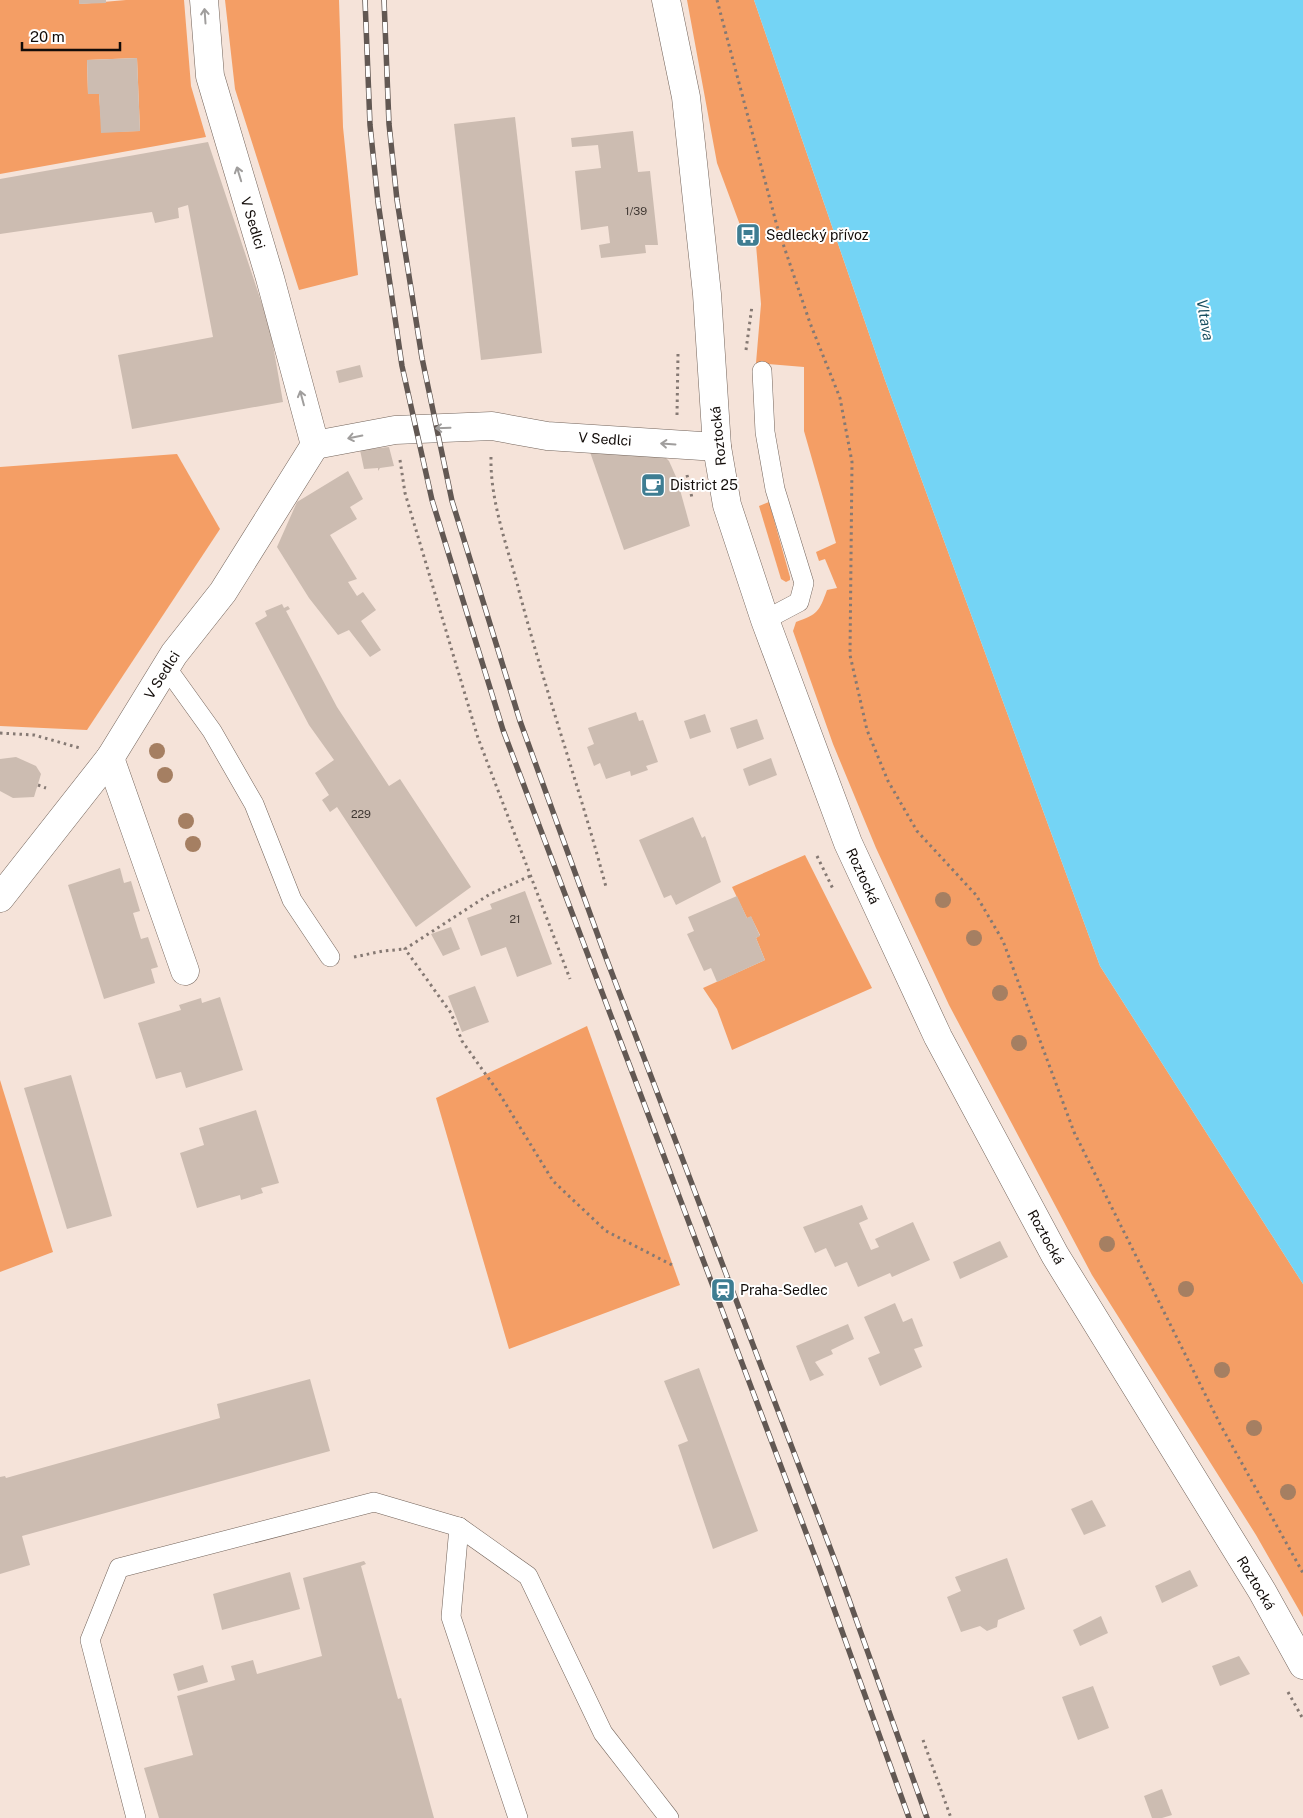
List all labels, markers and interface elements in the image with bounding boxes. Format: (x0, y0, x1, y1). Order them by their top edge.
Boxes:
one-way arrow (201, 8, 210, 24)
scale bar (22, 20, 120, 52)
text: 20 m (30, 28, 65, 45)
one-way arrow (233, 167, 243, 183)
street label: V Sedlci (238, 195, 268, 251)
house number: 1/39 (625, 205, 647, 217)
bus stop icon: Sedlecký přívoz (735, 222, 761, 248)
place label: Sedlecký přívoz (766, 227, 869, 243)
water label: Vltava (1193, 298, 1217, 342)
one-way arrow (297, 390, 306, 406)
street label: Roztocká (707, 405, 729, 467)
one-way arrow (435, 423, 452, 433)
street label: V Sedlci (578, 429, 632, 449)
one-way arrow (347, 433, 363, 443)
one-way arrow (661, 439, 677, 448)
cafe icon: District 25 (640, 472, 666, 498)
place label: District 25 (670, 477, 738, 493)
street label: V Sedlci (141, 648, 183, 702)
house number: 229 (351, 808, 371, 820)
street label: Roztocká (843, 845, 883, 907)
house number: 21 (509, 913, 521, 925)
street label: Roztocká (1024, 1207, 1068, 1267)
station icon: Praha-Sedlec (710, 1277, 736, 1303)
place label: Praha-Sedlec (740, 1282, 828, 1298)
street label: Roztocká (1234, 1553, 1278, 1613)

